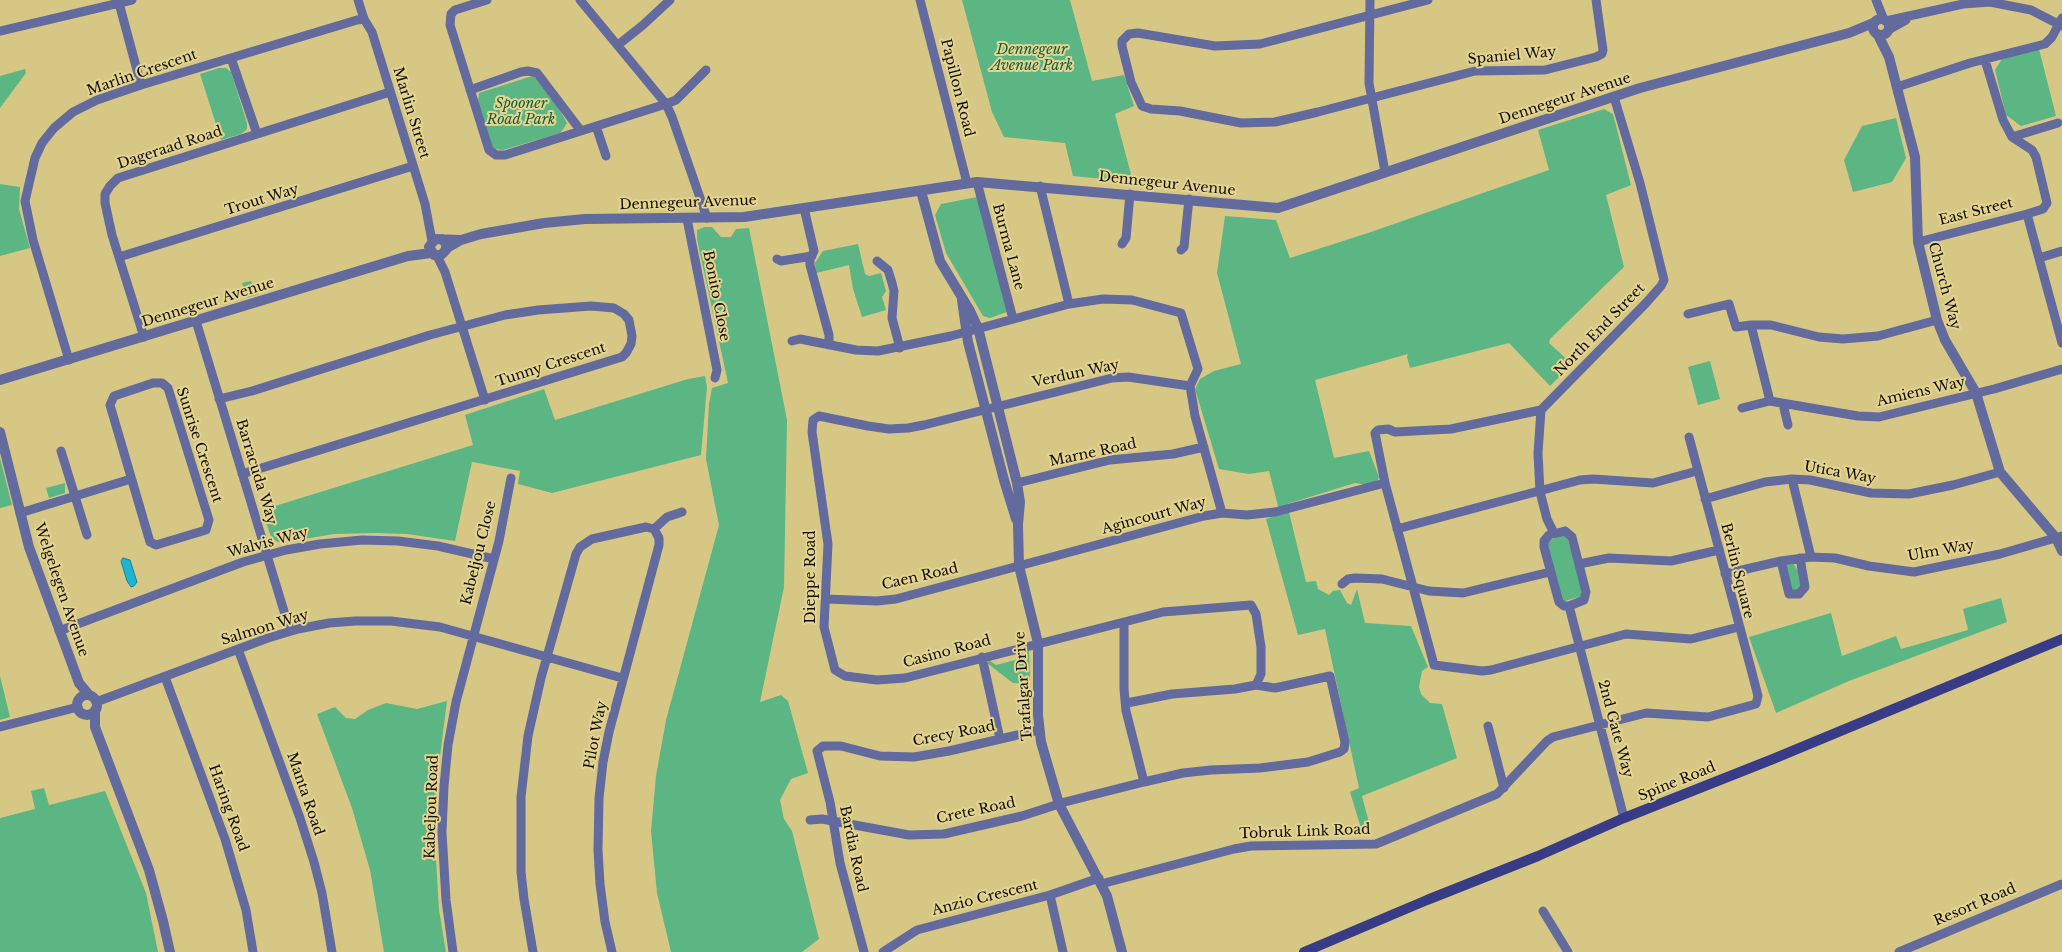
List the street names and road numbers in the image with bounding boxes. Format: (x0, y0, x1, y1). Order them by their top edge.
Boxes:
street label: Papillon Road (937, 37, 977, 139)
street label: Spaniel Way (1467, 44, 1557, 68)
street label: Marlin Crescent (85, 46, 199, 100)
street label: Marlin Street (389, 65, 433, 161)
street label: Dennegeur Avenue (1497, 70, 1633, 128)
street label: Dageraad Road (115, 123, 225, 173)
street label: Dennegeur Avenue (1098, 168, 1236, 200)
street label: Trout Way (223, 181, 301, 219)
street label: Dennegeur Avenue (619, 192, 757, 214)
street label: East Street (1937, 195, 2015, 229)
street label: Burma Lane (988, 202, 1028, 292)
street label: Church Way (1924, 241, 1964, 331)
street label: Bonito Close (699, 249, 733, 343)
street label: Dennegeur Avenue (140, 275, 276, 331)
street label: North End Street (1551, 280, 1649, 380)
street label: Tunny Crescent (494, 339, 608, 391)
street label: Verdun Way (1031, 357, 1121, 391)
street label: Amiens Way (1875, 374, 1967, 410)
street label: Sunrise Crescent (172, 385, 226, 505)
street label: Barracuda Way (232, 417, 280, 527)
street label: Marne Road (1048, 436, 1138, 470)
street label: Utica Way (1803, 458, 1877, 488)
street label: Agincourt Way (1100, 494, 1208, 538)
street label: Kabeljou Close (458, 499, 500, 607)
street label: Welgelegen Avenue (30, 521, 92, 659)
street label: Berlin Square (1717, 521, 1757, 621)
street label: Walvis Way (226, 524, 310, 562)
street label: Dieppe Road (803, 530, 819, 624)
street label: Ulm Way (1906, 537, 1976, 565)
street label: Caen Road (880, 560, 960, 594)
street label: Salmon Way (219, 607, 311, 649)
street label: Trafalgar Drive (1012, 631, 1036, 741)
street label: Casino Road (901, 632, 993, 672)
street label: 2nd Gate Way (1594, 678, 1636, 780)
street label: Pilot Way (581, 700, 611, 770)
street label: Crecy Road (911, 718, 997, 750)
street label: Manta Road (283, 750, 327, 838)
street label: Kabeljou Road (422, 755, 442, 859)
street label: Spine Road (1636, 759, 1718, 805)
street label: Haring Road (204, 762, 252, 854)
street label: Crete Road (935, 794, 1017, 828)
street label: Bardia Road (836, 804, 870, 894)
street label: Tobruk Link Road (1239, 821, 1371, 843)
street label: Anzio Crescent (930, 877, 1040, 919)
street label: Resort Road (1931, 880, 2019, 930)

